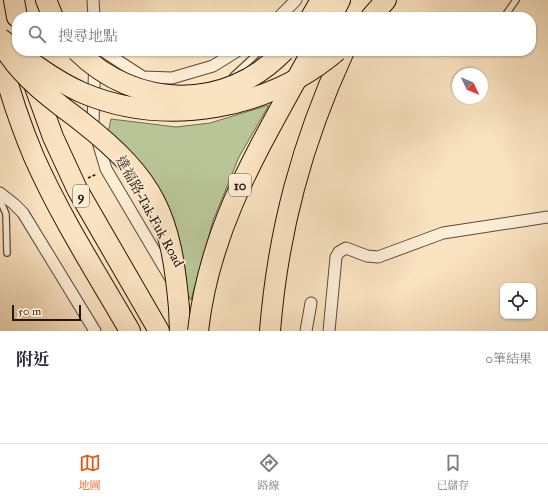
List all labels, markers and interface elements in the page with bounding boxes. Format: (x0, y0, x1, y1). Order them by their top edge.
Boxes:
search box (12, 12, 536, 56)
icon: search (26, 23, 48, 45)
text: 搜尋地點 (58, 27, 118, 45)
north arrow (452, 68, 488, 104)
street label: 達福路 Tak Fuk Road (112, 152, 187, 270)
road number: 10 (229, 174, 251, 196)
road number: 9 (73, 185, 89, 207)
map controls (500, 283, 536, 319)
button: locate (500, 283, 536, 319)
scale bar (12, 303, 81, 322)
text: 50 m (18, 305, 41, 318)
text: 附近 (16, 349, 50, 370)
text: 0筆結果 (485, 351, 532, 367)
tab: 地圖 (79, 452, 101, 492)
tab: 路線 (258, 452, 280, 492)
tab: 已儲存 (437, 452, 470, 492)

